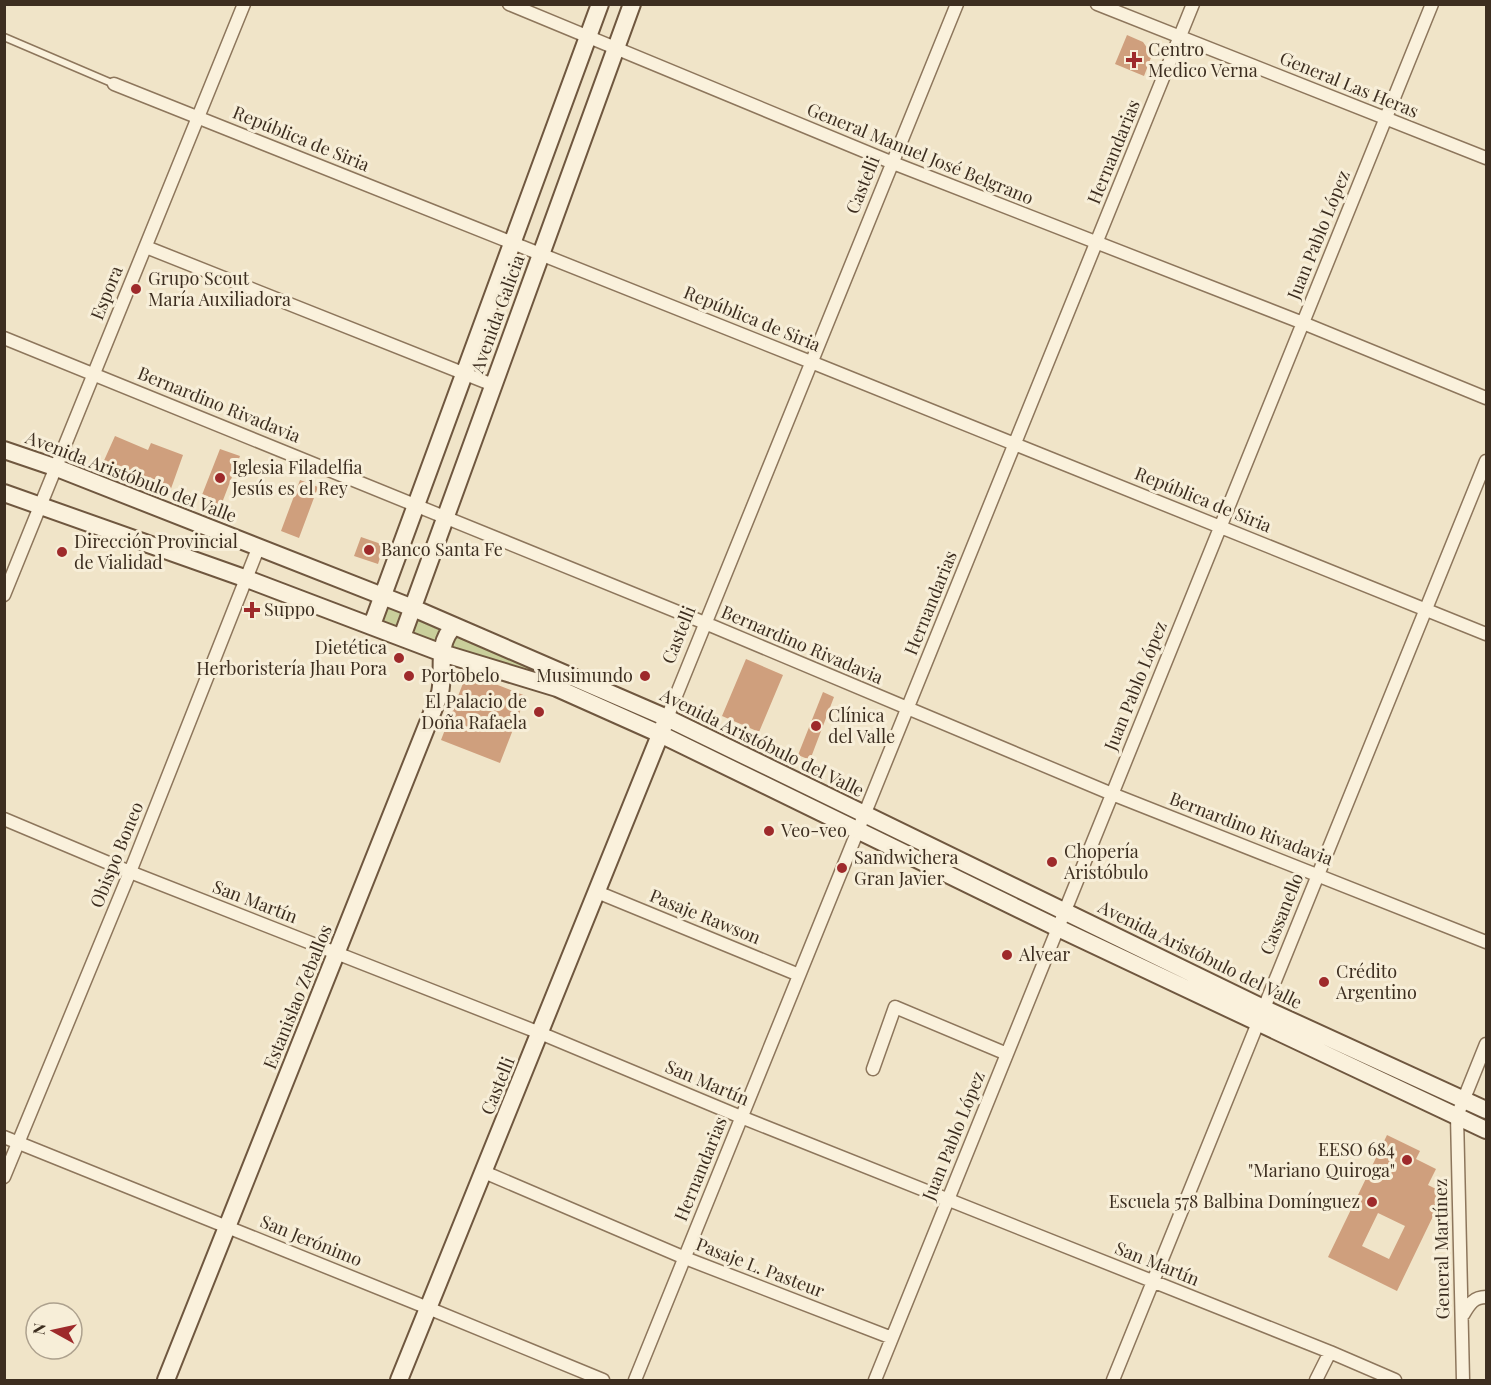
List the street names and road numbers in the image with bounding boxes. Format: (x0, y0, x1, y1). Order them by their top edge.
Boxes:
street label: General Las Heras (1276, 45, 1422, 123)
street label: Hernandarias (1081, 96, 1145, 207)
street label: General Manuel José Belgrano (804, 97, 1037, 210)
street label: República de Siria (229, 100, 373, 176)
street label: Castelli (840, 152, 885, 217)
street label: Juan Pablo López (1281, 166, 1355, 304)
street label: Avenida Galicia (464, 251, 530, 377)
street label: Espora (84, 262, 128, 323)
street label: República de Siria (680, 280, 824, 356)
street label: Bernardino Rivadavia (134, 360, 304, 448)
street label: Avenida Aristóbulo del Valle (22, 424, 240, 527)
street label: República de Siria (1131, 461, 1275, 537)
street label: Hernandarias (898, 547, 962, 658)
street label: Bernardino Rivadavia (718, 599, 887, 689)
street label: Castelli (656, 602, 701, 667)
street label: Juan Pablo López (1098, 617, 1172, 755)
street label: Avenida Aristóbulo del Valle (656, 682, 868, 802)
street label: Bernardino Rivadavia (1166, 786, 1337, 870)
street label: Obispo Boneo (84, 798, 148, 911)
street label: Cassanello (1254, 869, 1308, 958)
street label: San Martín (210, 874, 301, 928)
street label: Pasaje Rawson (646, 883, 765, 949)
street label: Avenida Aristóbulo del Valle (1094, 894, 1306, 1014)
street label: Estanislao Zeballos (257, 921, 337, 1072)
street label: Castelli (475, 1053, 520, 1118)
street label: San Martín (662, 1054, 753, 1111)
street label: Juan Pablo López (916, 1067, 990, 1205)
street label: Hernandarias (668, 1113, 732, 1224)
street label: General Martínez (1428, 1178, 1454, 1320)
street label: San Jerónimo (257, 1209, 366, 1271)
street label: Pasaje L. Pasteur (693, 1232, 828, 1303)
street label: San Martín (1112, 1235, 1203, 1291)

